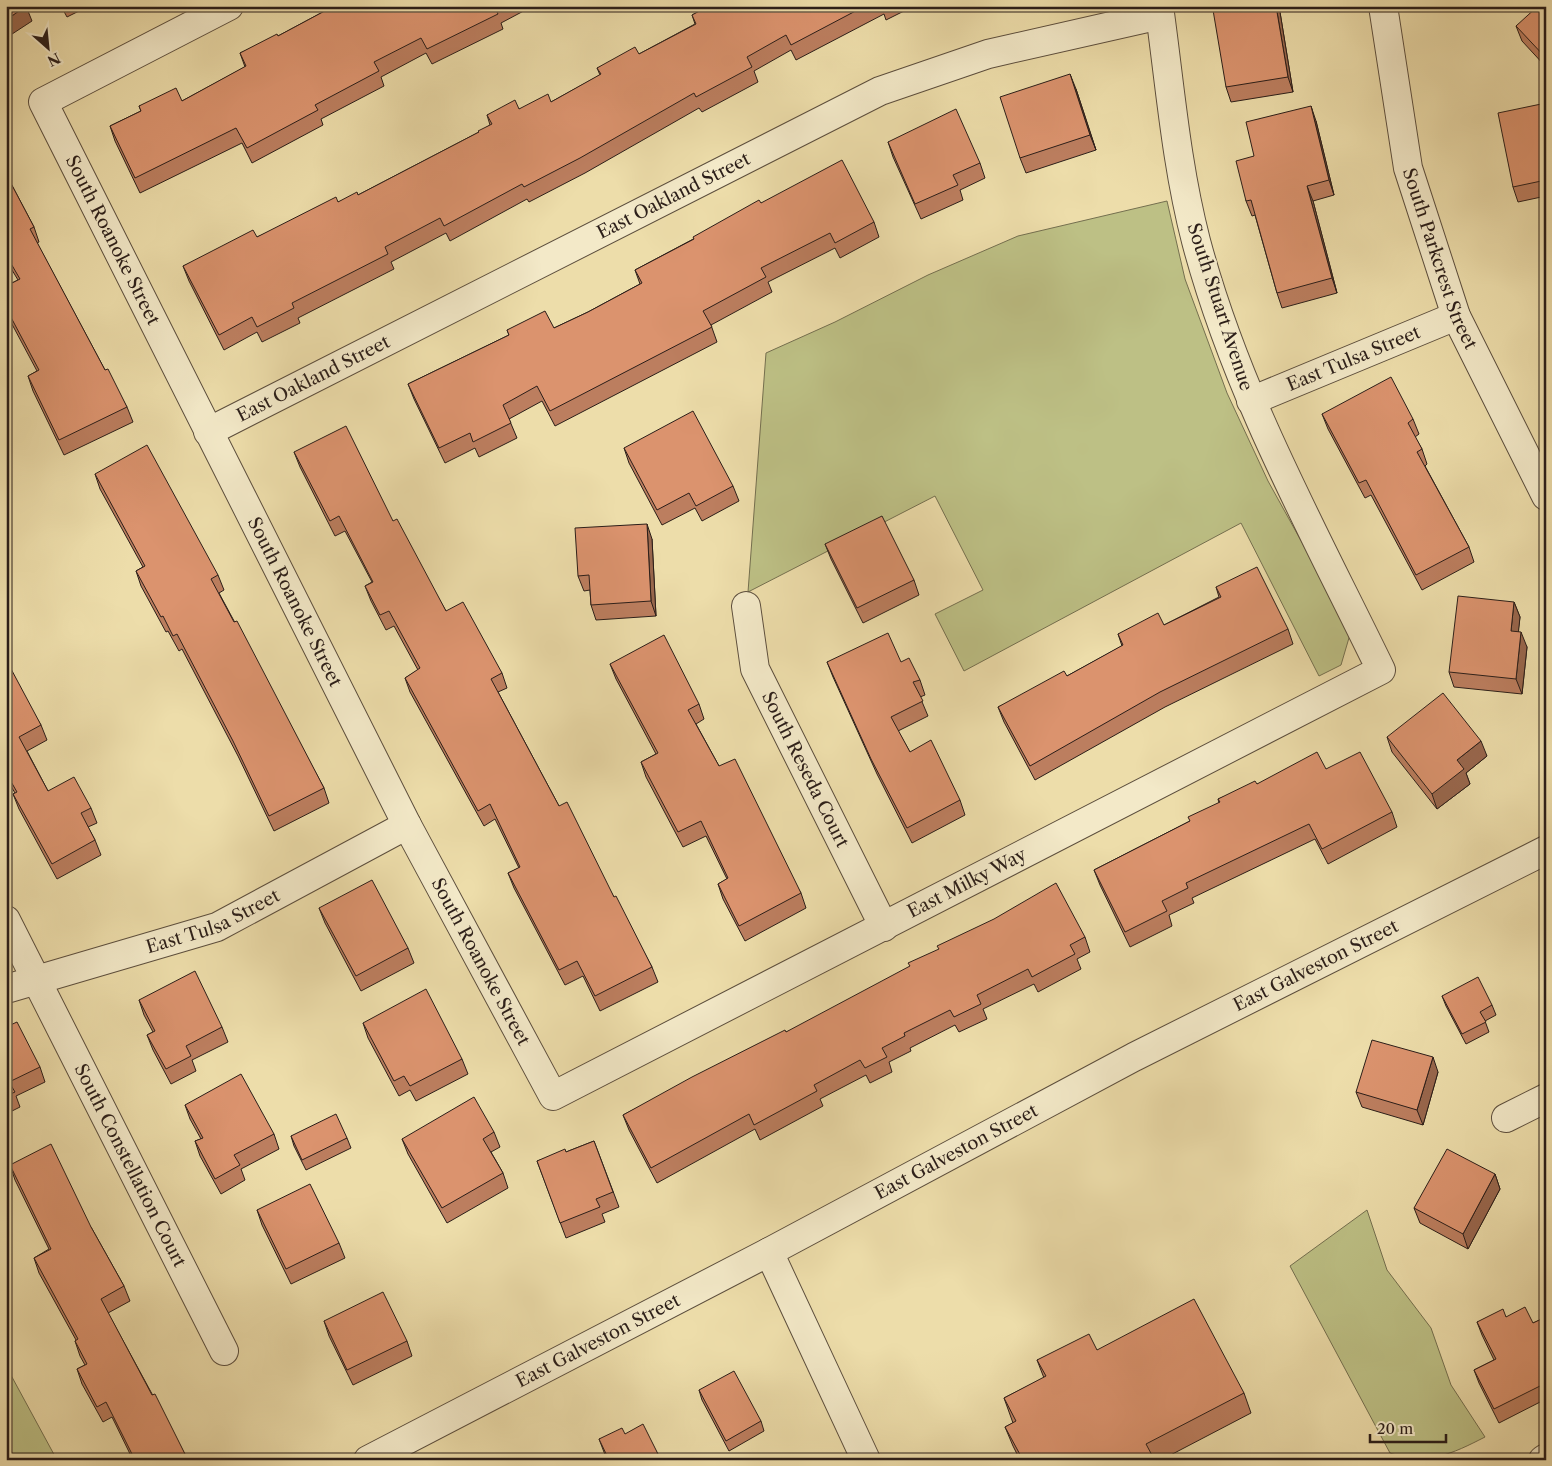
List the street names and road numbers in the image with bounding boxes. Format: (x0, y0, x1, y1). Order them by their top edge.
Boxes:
street label: East Oakland Street (593, 148, 754, 244)
street label: South Roanoke Street (61, 152, 165, 329)
street label: South Parkcrest Street (1398, 165, 1482, 354)
street label: South Stuart Avenue (1182, 220, 1258, 394)
street label: East Tulsa Street (1283, 321, 1424, 396)
street label: East Oakland Street (233, 330, 394, 427)
street label: South Roanoke Street (243, 513, 347, 691)
street label: South Reseda Court (757, 688, 854, 852)
street label: East Milky Way (904, 843, 1031, 923)
street label: South Roanoke Street (427, 874, 535, 1050)
street label: East Tulsa Street (144, 884, 284, 958)
street label: East Galveston Street (1230, 915, 1402, 1016)
street label: South Constellation Court (70, 1060, 191, 1271)
street label: East Galveston Street (871, 1099, 1042, 1204)
street label: East Galveston Street (512, 1289, 684, 1392)

